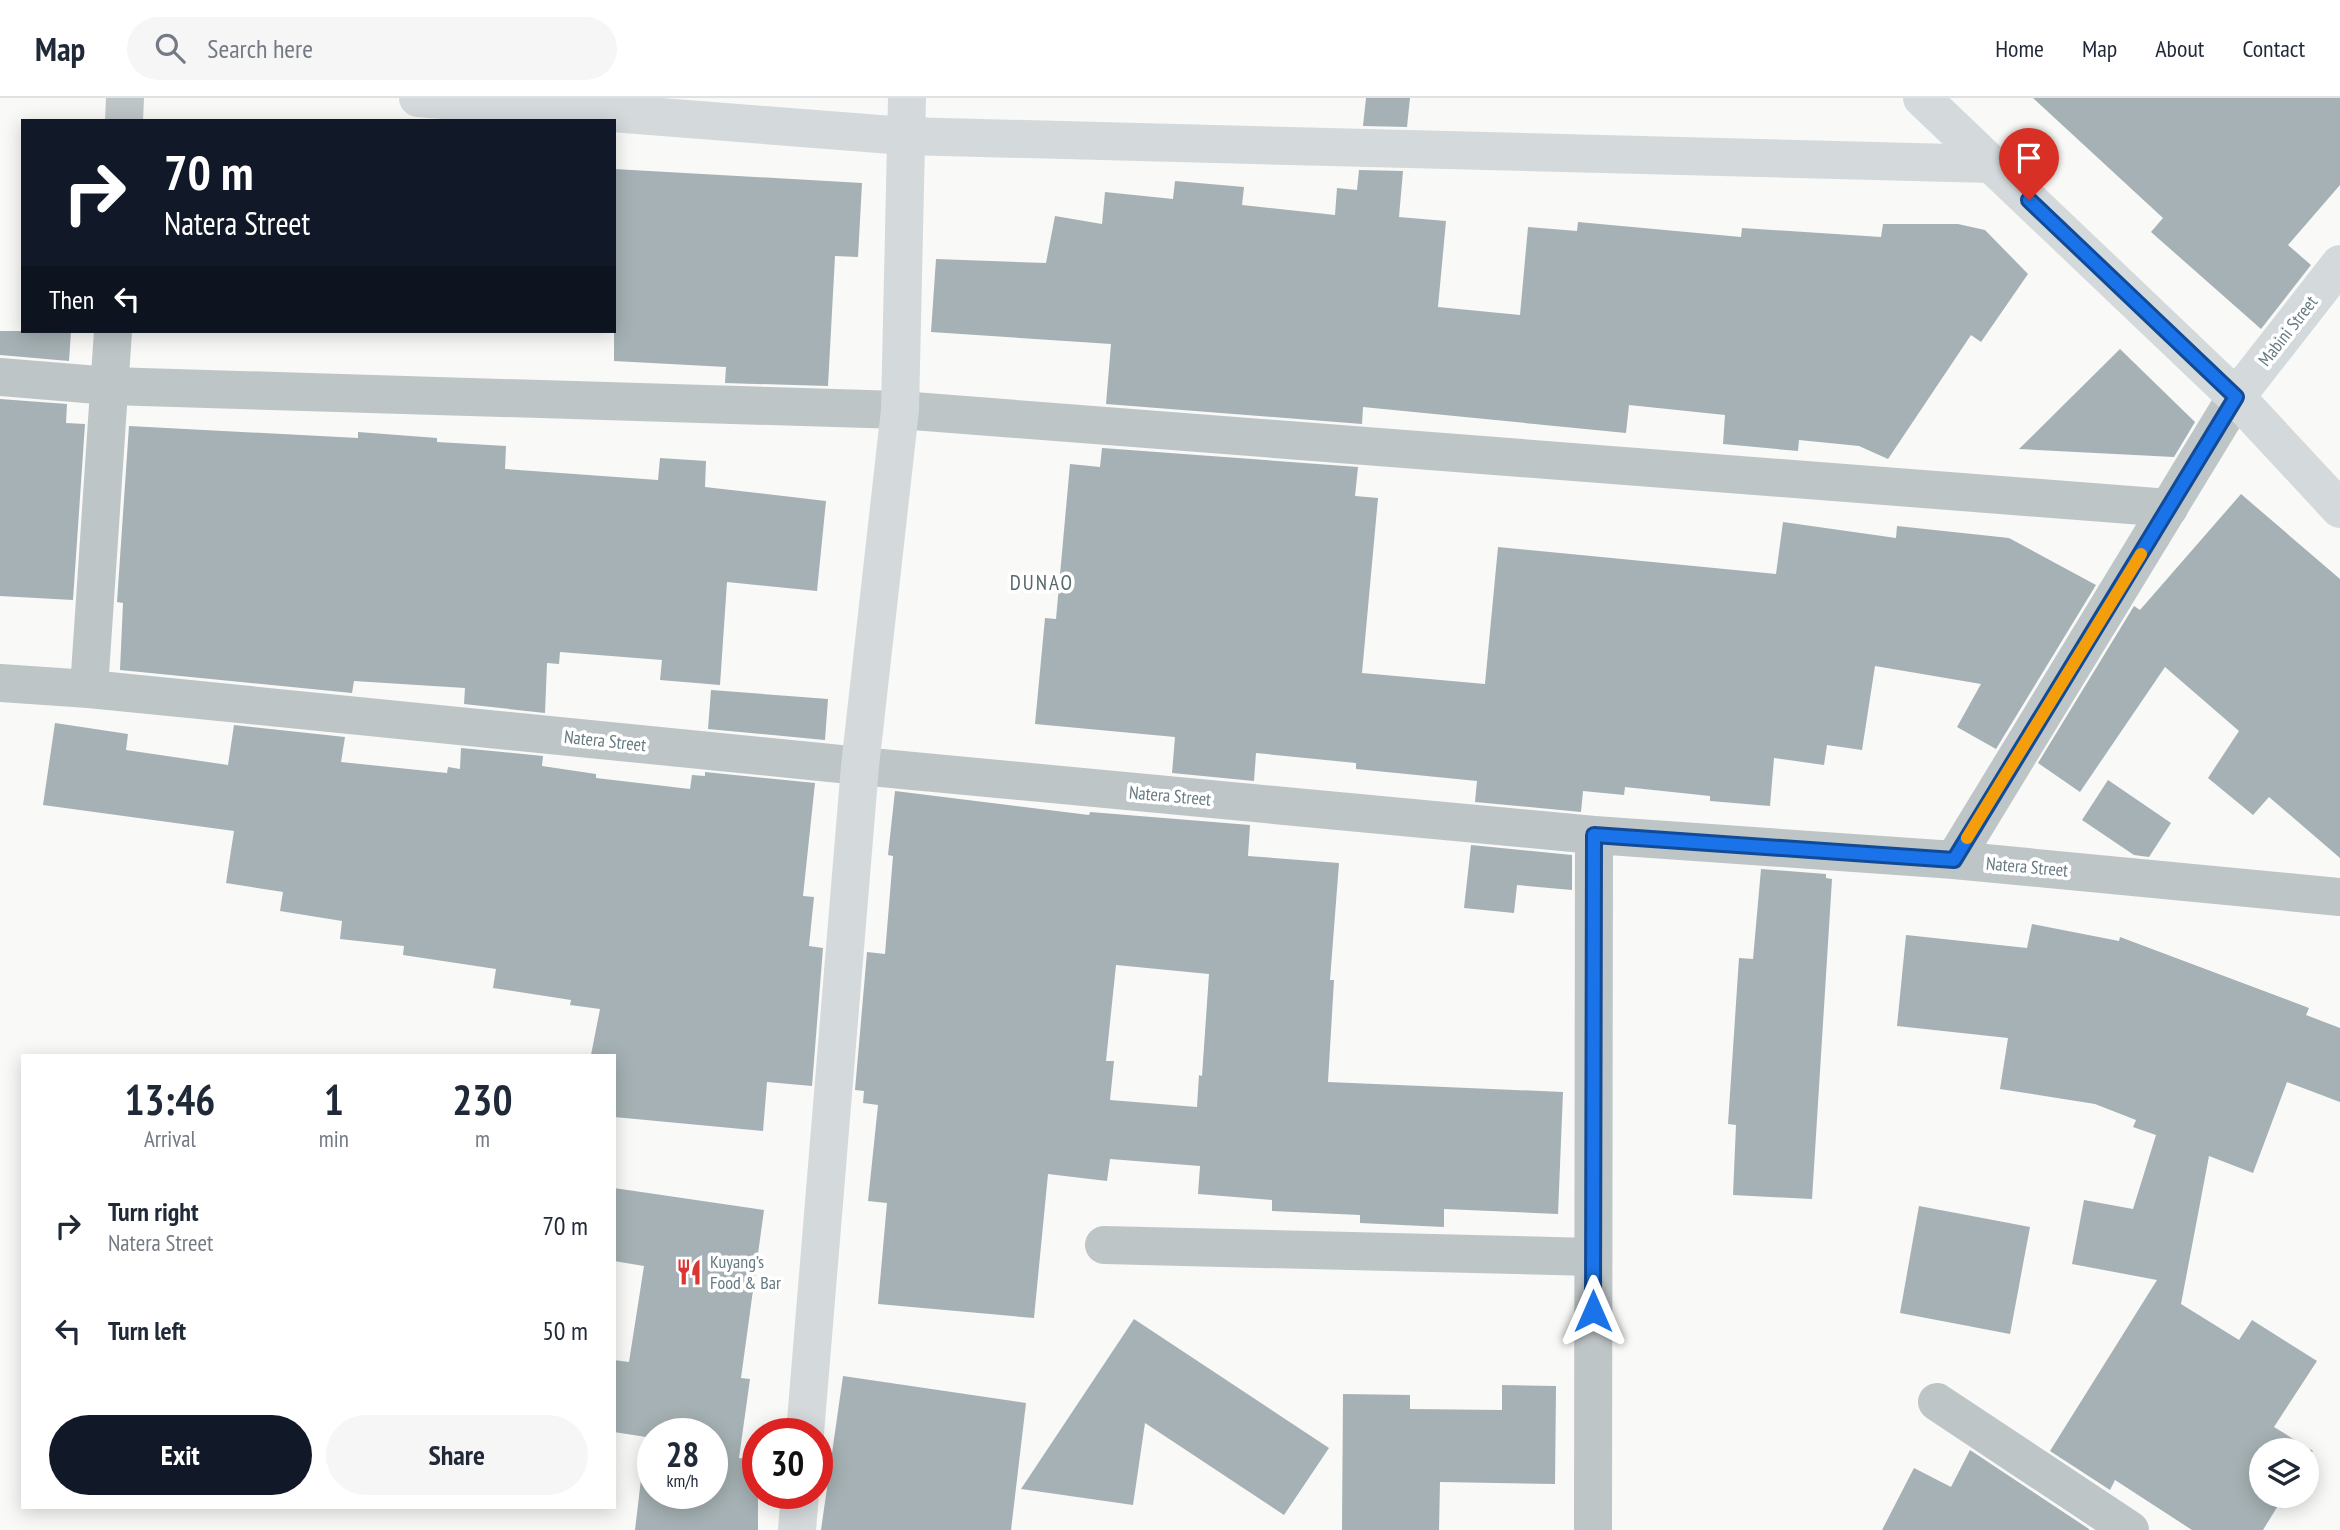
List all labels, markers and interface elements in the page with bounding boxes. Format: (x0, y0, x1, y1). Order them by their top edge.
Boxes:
search box (127, 17, 617, 80)
text: Map (35, 27, 85, 70)
icon: search (151, 29, 189, 67)
text: Search here (207, 32, 313, 65)
text: Home (1995, 33, 2044, 64)
text: Map (2082, 33, 2117, 64)
text: About (2155, 33, 2204, 64)
text: Contact (2242, 33, 2305, 64)
pin (1999, 128, 2059, 200)
icon: arrive (2010, 139, 2048, 177)
text: 70 m (164, 140, 253, 204)
icon: right (49, 147, 140, 238)
text: Natera Street (164, 202, 310, 244)
icon: left (108, 280, 146, 318)
text: Then (49, 283, 94, 316)
street label: Mabini Street (2253, 291, 2322, 371)
district label: DUNAO (1010, 569, 1074, 596)
street label: Natera Street (563, 725, 647, 756)
street label: Natera Street (1128, 780, 1212, 811)
street label: Natera Street (1985, 851, 2069, 882)
text: 13:46 (124, 1072, 215, 1127)
text: 1 (324, 1072, 344, 1127)
text: 230 (452, 1072, 513, 1127)
text: Arrival (144, 1124, 196, 1153)
text: min (319, 1124, 349, 1153)
text: m (475, 1124, 490, 1153)
text: Turn right (108, 1195, 199, 1228)
icon: right (49, 1207, 87, 1245)
text: 70 m (542, 1209, 588, 1242)
text: Natera Street (108, 1228, 213, 1257)
place label: Kuyang’s Food & Bar (710, 1250, 781, 1294)
restaurant icon: Kuyang’s Food & Bar (674, 1257, 704, 1287)
position arrow (1556, 1274, 1630, 1348)
icon: left (49, 1312, 87, 1350)
text: Turn left (108, 1314, 186, 1347)
text: 50 m (542, 1314, 588, 1347)
button: Exit (49, 1415, 312, 1495)
button: Share (326, 1415, 588, 1495)
speed limit sign: 30 (742, 1418, 833, 1509)
text: 28 (666, 1431, 699, 1477)
map controls (2249, 1438, 2319, 1508)
button: layers (2249, 1438, 2319, 1508)
text: km/h (667, 1469, 698, 1492)

